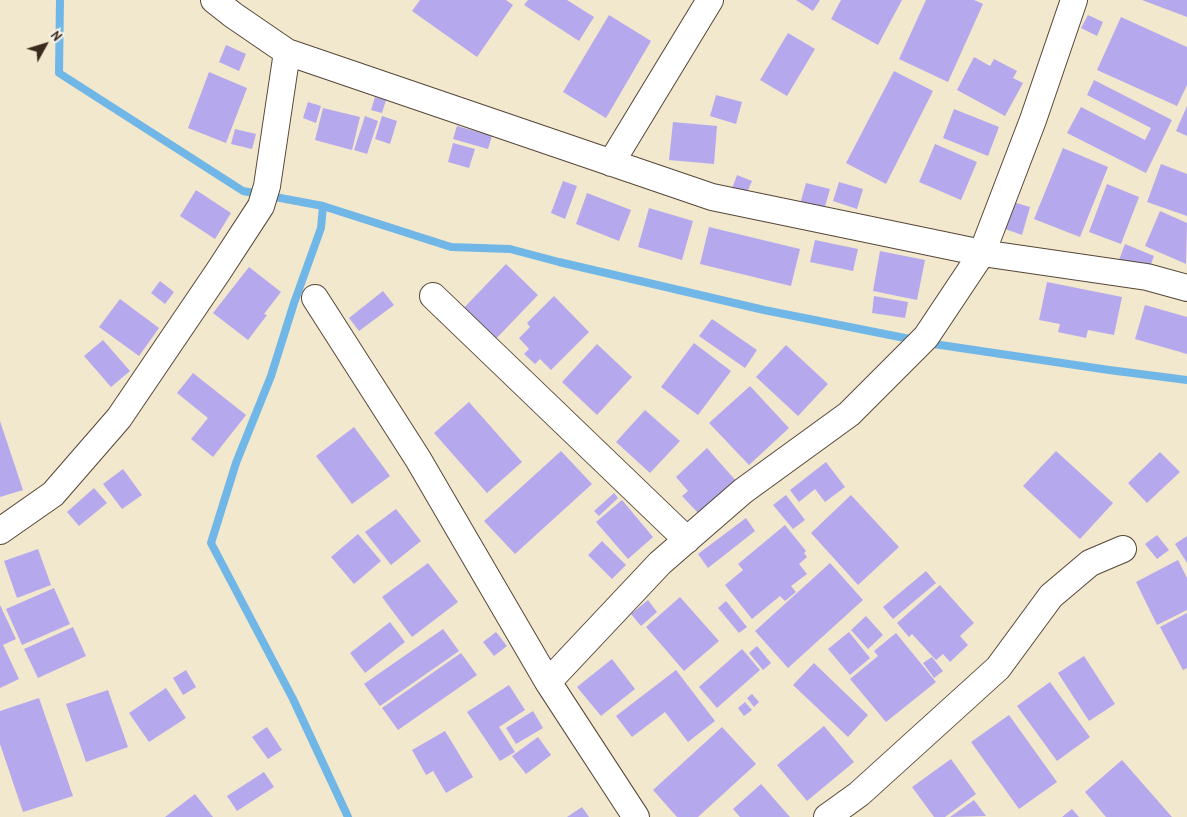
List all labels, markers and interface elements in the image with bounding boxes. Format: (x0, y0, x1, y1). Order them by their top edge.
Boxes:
north arrow (20, 20, 70, 70)
text: N (47, 26, 67, 44)

